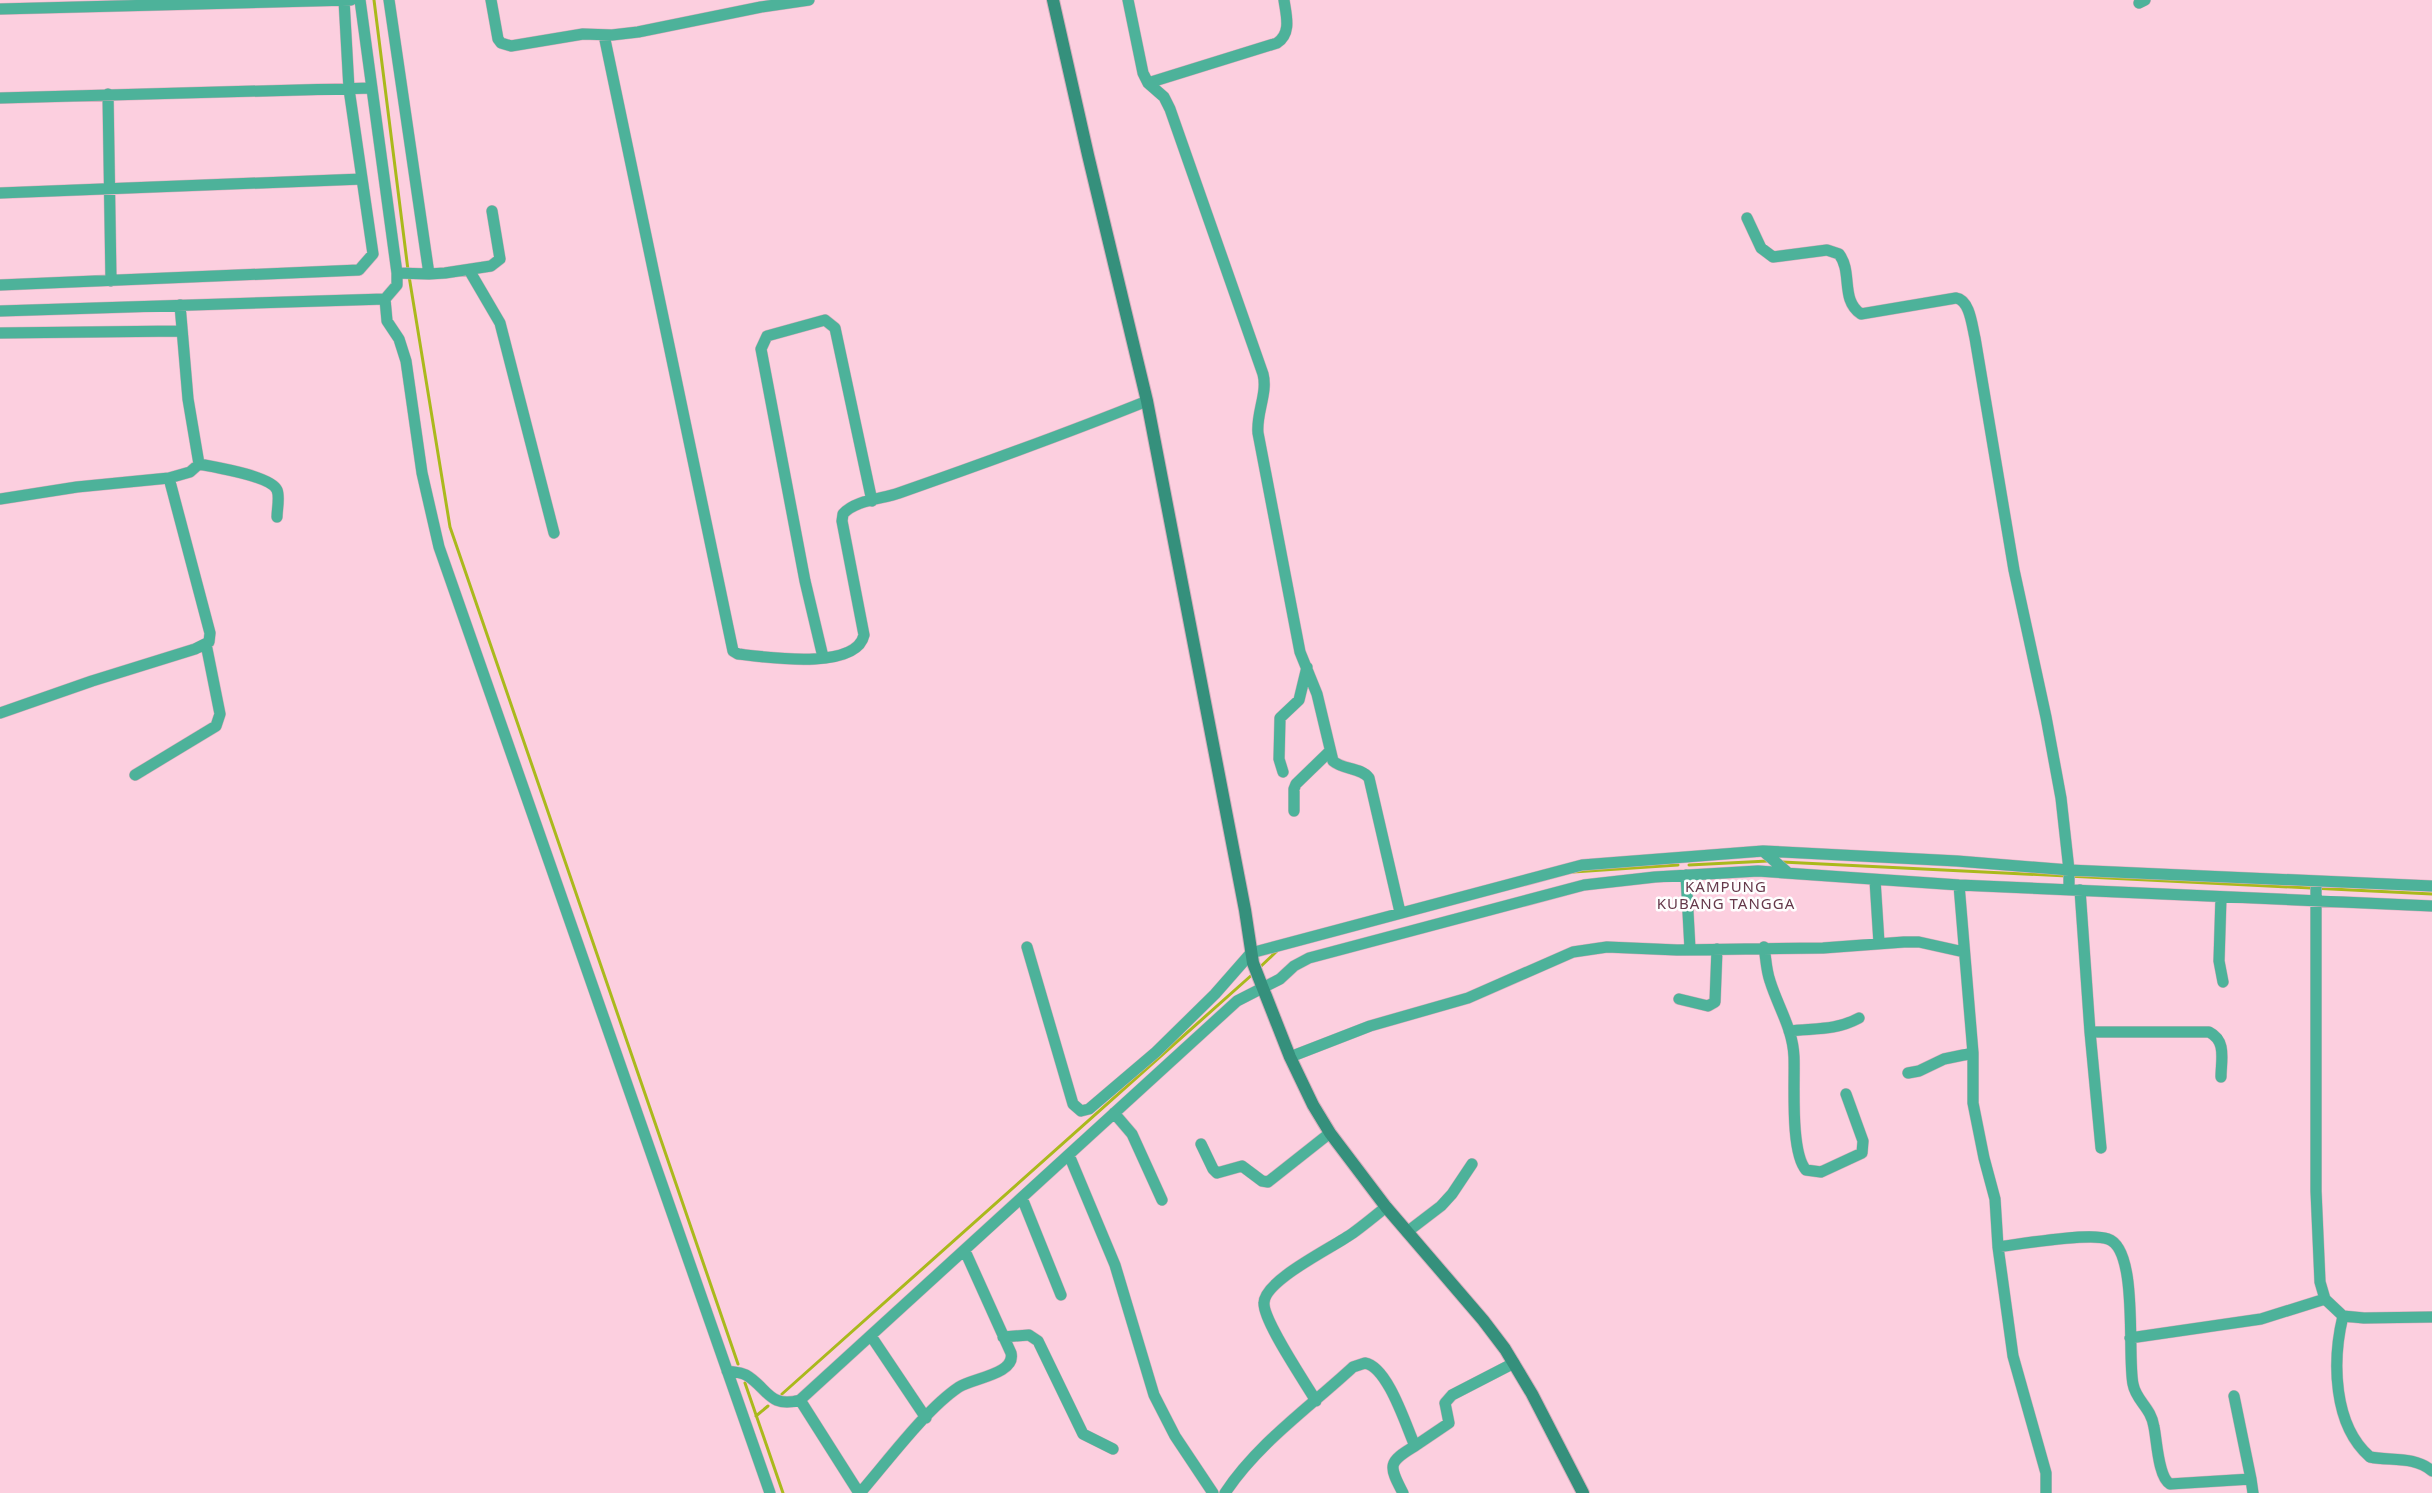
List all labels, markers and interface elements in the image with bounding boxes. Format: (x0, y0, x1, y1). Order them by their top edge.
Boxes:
district label: KAMPUNG KUBANG TANGGA (1657, 876, 1795, 913)

